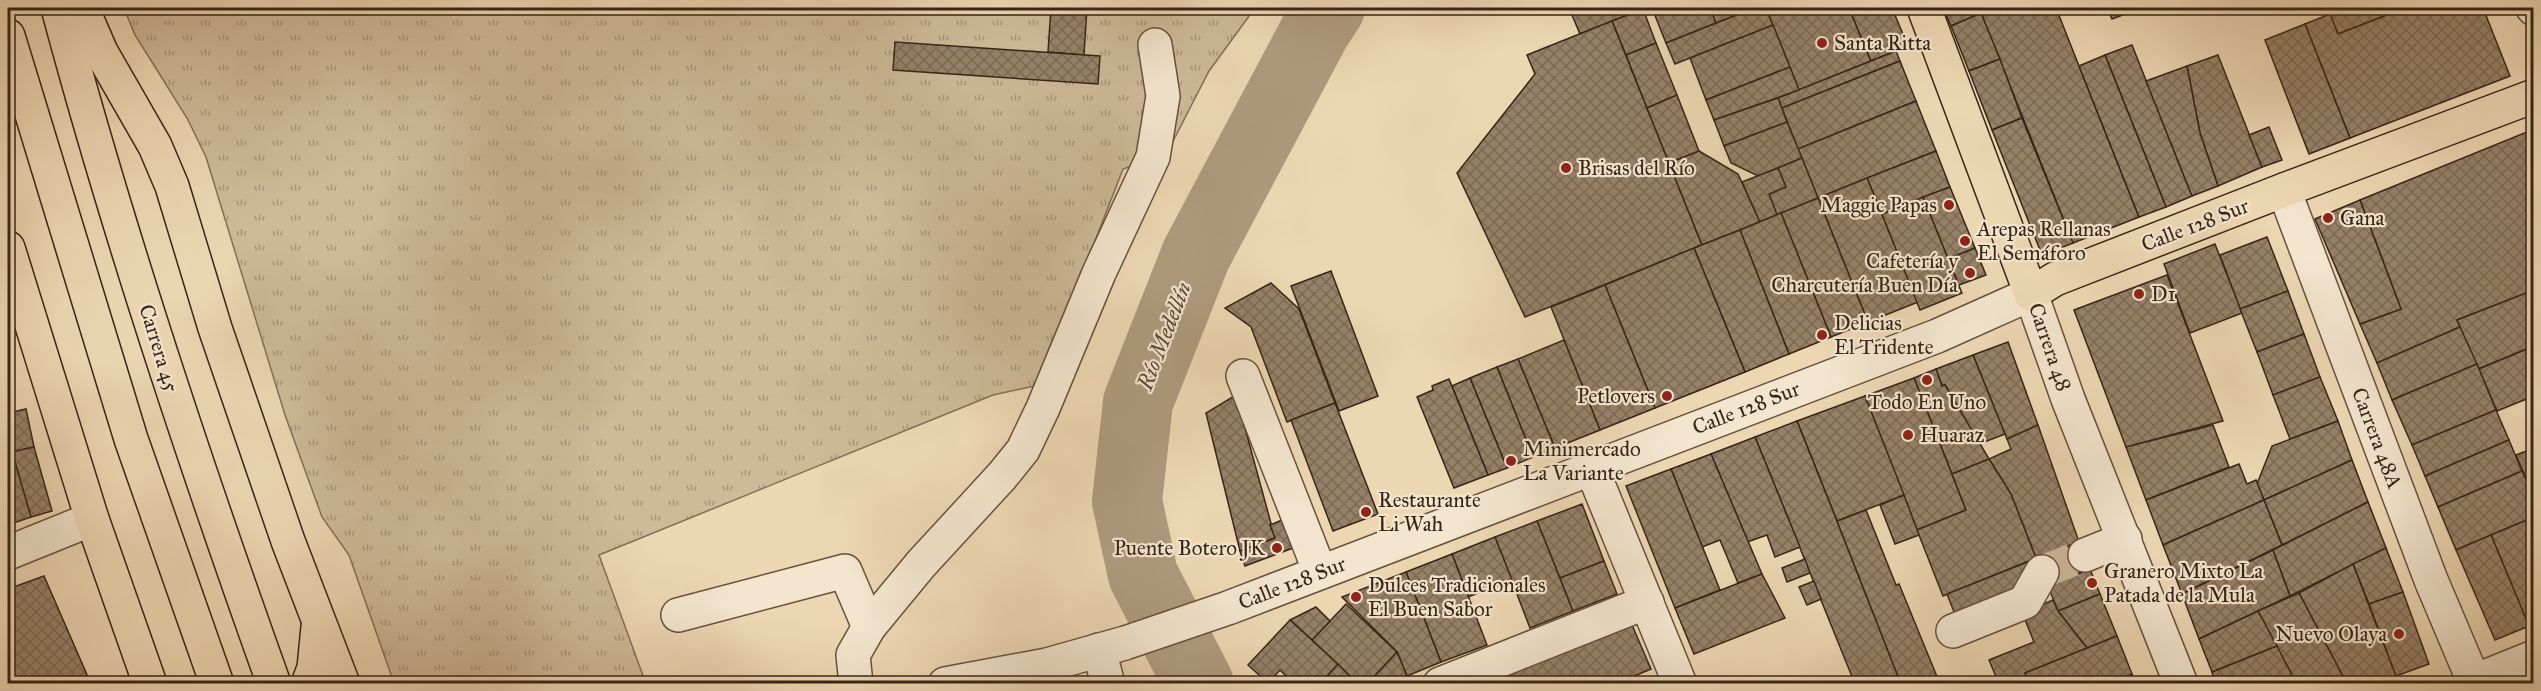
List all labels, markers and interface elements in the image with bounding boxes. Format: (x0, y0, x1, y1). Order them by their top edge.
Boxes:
place label: Santa Ritta (1834, 30, 1931, 56)
marker: Santa Ritta (1815, 36, 1829, 50)
place label: Brisas del Río (1578, 155, 1695, 181)
marker: Brisas del Río (1559, 161, 1573, 175)
place label: Maggic Papas (1820, 192, 1937, 218)
street label: Calle 128 Sur (2137, 193, 2253, 257)
marker: Maggic Papas (1942, 198, 1956, 212)
place label: Gana (2340, 205, 2385, 231)
marker: Gana (2321, 211, 2335, 225)
place label: Arepas Rellanas El Semáforo (1976, 216, 2111, 266)
marker: Arepas Rellanas El Semáforo (1958, 234, 1972, 248)
place label: Cafetería y Charcutería Buen Día (1771, 248, 1959, 298)
marker: Cafetería y Charcutería Buen Día (1963, 266, 1977, 280)
water label: Río Medellín (1131, 278, 1197, 395)
place label: D1 (2151, 281, 2176, 307)
marker: D1 (2132, 287, 2146, 301)
street label: Carrera 48 (2023, 299, 2077, 395)
street label: Carrera 45 (133, 301, 185, 395)
place label: Delicias El Tridente (1834, 310, 1934, 360)
marker: Delicias El Tridente (1815, 328, 1829, 342)
marker: Todo En Uno (1920, 373, 1934, 387)
street label: Calle 128 Sur (1688, 376, 1804, 440)
place label: Petlovers (1577, 383, 1655, 409)
street label: Carrera 48A (2346, 384, 2408, 492)
marker: Petlovers (1660, 389, 1674, 403)
place label: Todo En Uno (1868, 389, 1986, 415)
place label: Huaraz (1920, 422, 1985, 448)
marker: Huaraz (1901, 428, 1915, 442)
place label: Minimercado La Variante (1523, 436, 1641, 486)
marker: Minimercado La Variante (1504, 454, 1518, 468)
place label: Restaurante Li Wah (1378, 487, 1481, 537)
marker: Restaurante Li Wah (1359, 505, 1373, 519)
place label: Puente Botero JK (1114, 535, 1266, 561)
marker: Puente Botero JK (1270, 541, 1284, 555)
street label: Calle 128 Sur (1234, 551, 1350, 615)
place label: Granero Mixto La Patada de la Mula (2104, 558, 2263, 608)
place label: Dulces Tradicionales El Buen Sabor (1368, 572, 1546, 622)
marker: Granero Mixto La Patada de la Mula (2085, 576, 2099, 590)
marker: Dulces Tradicionales El Buen Sabor (1349, 590, 1363, 604)
place label: Nuevo Olaya (2276, 621, 2387, 647)
marker: Nuevo Olaya (2392, 627, 2406, 641)

